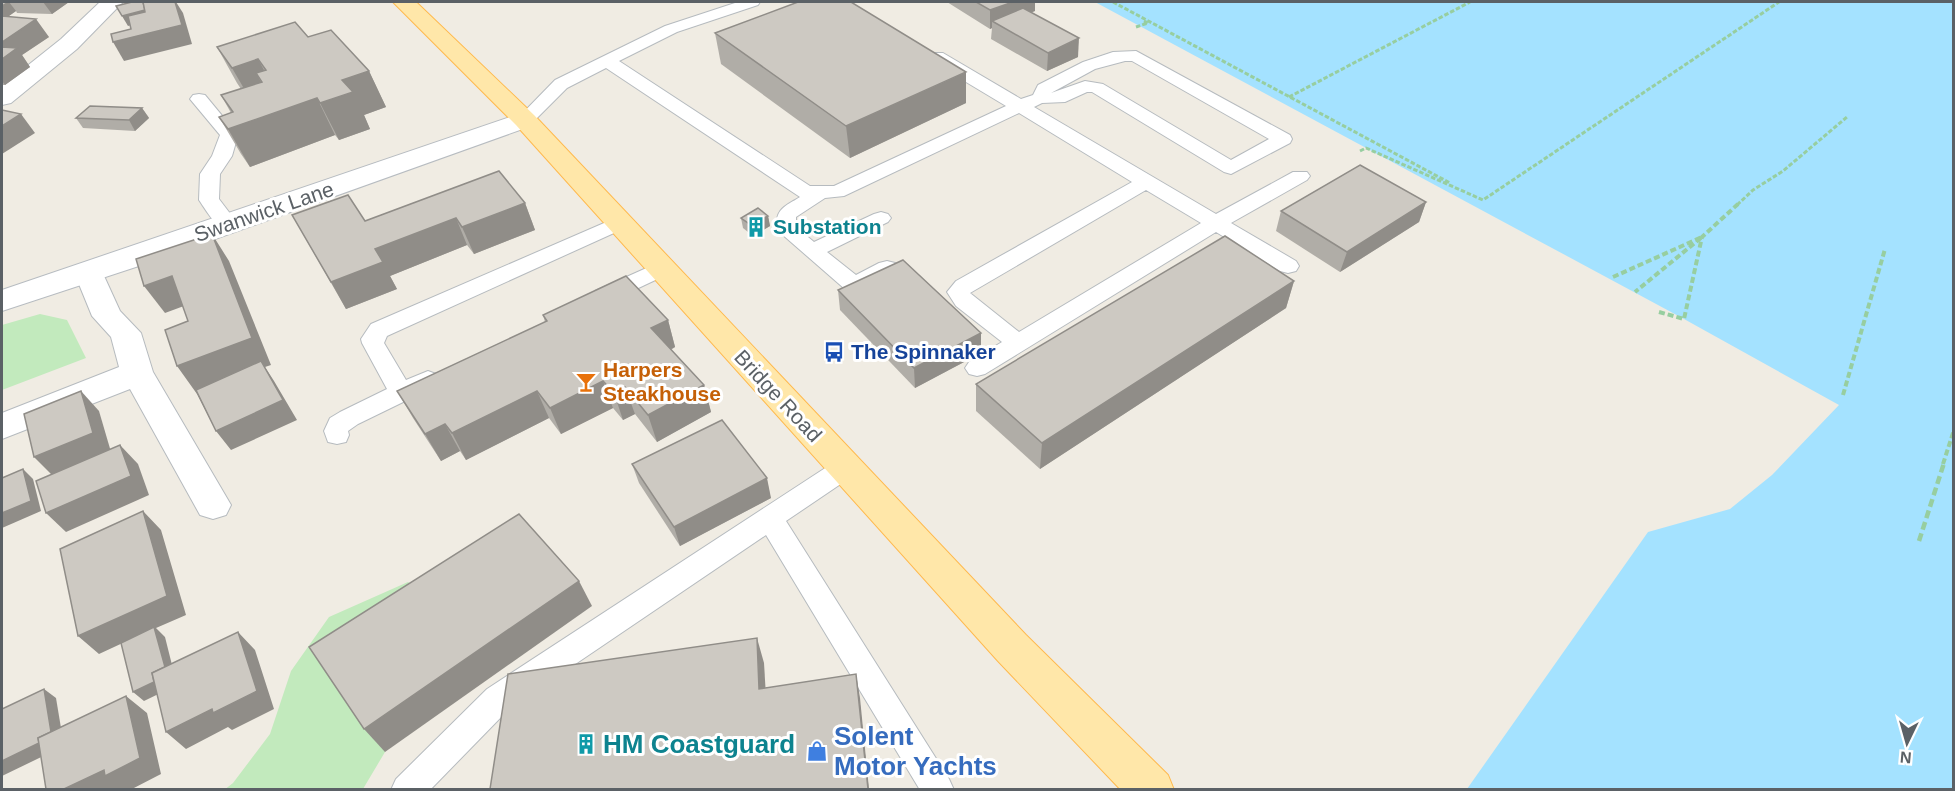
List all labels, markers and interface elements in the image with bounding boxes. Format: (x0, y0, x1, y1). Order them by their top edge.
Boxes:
street label: Swanwick Lane (191, 177, 337, 246)
building icon: Substation (744, 215, 768, 239)
place label: Substation (773, 215, 882, 238)
bus stop icon: The Spinnaker (822, 340, 846, 364)
place label: The Spinnaker (851, 340, 996, 363)
street label: Bridge Road (730, 345, 827, 446)
place label: Harpers Steakhouse (603, 358, 721, 405)
bar icon: Harpers Steakhouse (574, 370, 598, 394)
north arrow (1877, 713, 1937, 773)
place label: Solent Motor Yachts (834, 721, 997, 781)
place label: HM Coastguard (603, 729, 795, 759)
building icon: HM Coastguard (574, 732, 598, 756)
shop icon: Solent Motor Yachts (805, 739, 829, 763)
text: N (1899, 748, 1912, 766)

